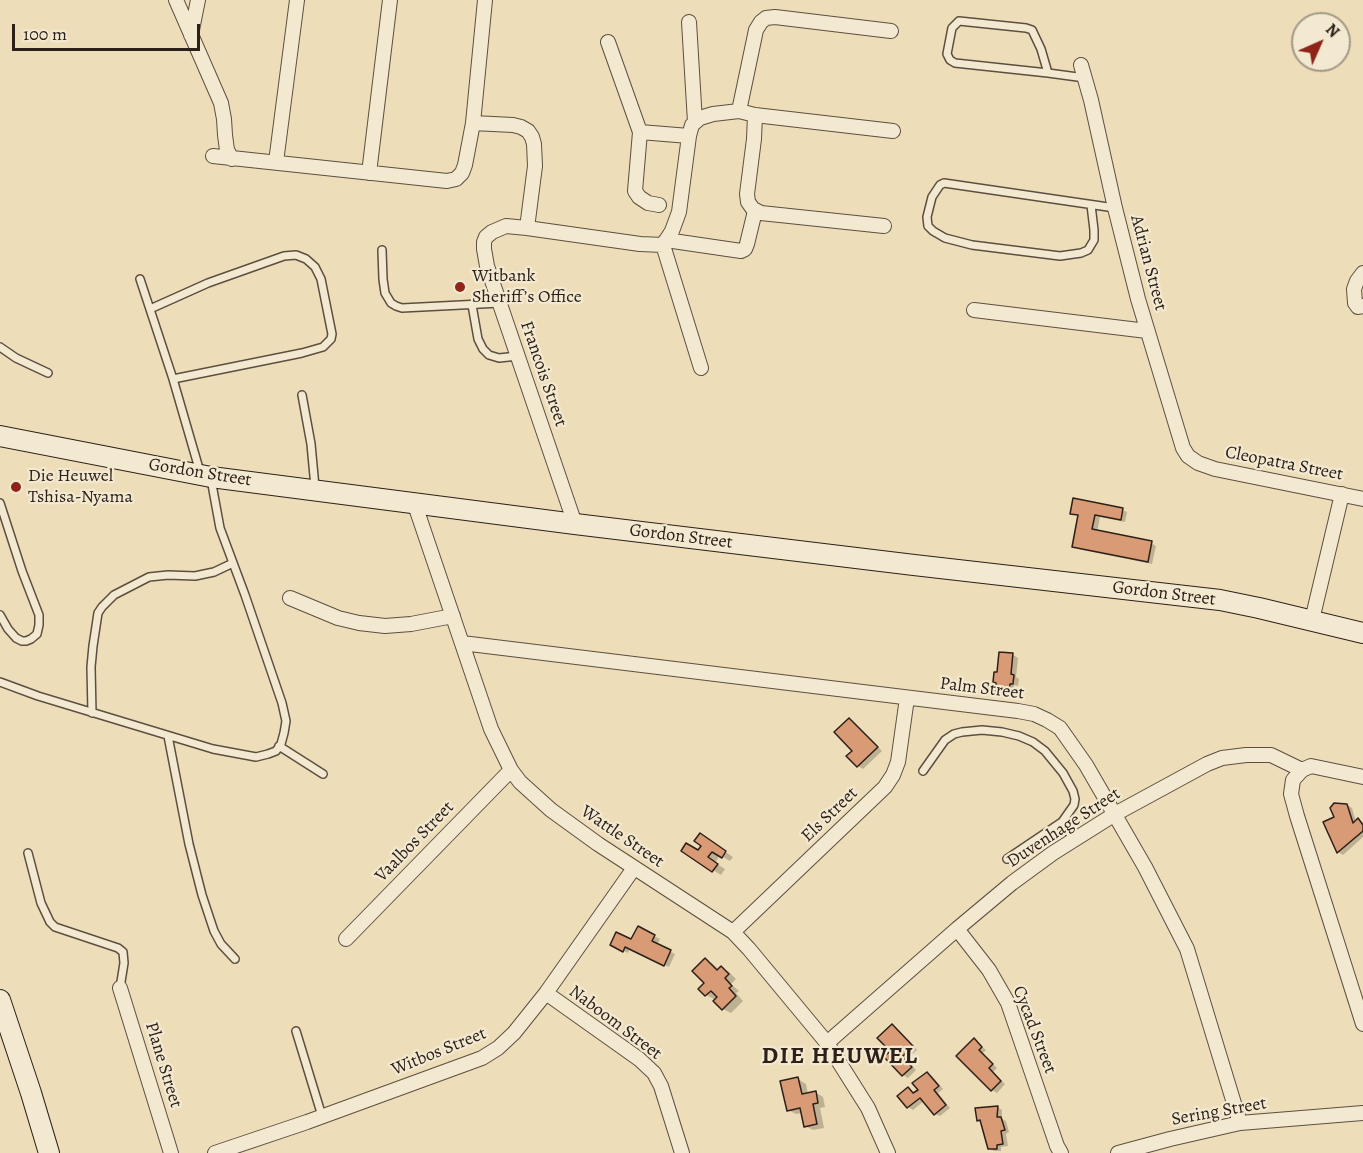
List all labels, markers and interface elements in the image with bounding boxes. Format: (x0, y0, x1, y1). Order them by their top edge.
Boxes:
scale bar (15, 12, 202, 50)
north arrow (1291, 12, 1351, 72)
text: N (1320, 19, 1344, 43)
text: 100 m (23, 22, 67, 46)
street label: Adrian Street (1125, 213, 1171, 313)
place label: Witbank Sheriff’s Office (472, 266, 582, 308)
marker: Witbank Sheriff’s Office (453, 280, 467, 294)
street label: Francois Street (515, 318, 571, 430)
street label: Cleopatra Street (1223, 442, 1345, 486)
street label: Gordon Street (147, 454, 253, 492)
place label: Die Heuwel Tshisa-Nyama (28, 466, 133, 508)
marker: Die Heuwel Tshisa-Nyama (9, 480, 23, 494)
street label: Gordon Street (628, 520, 734, 554)
street label: Gordon Street (1111, 577, 1217, 611)
street label: Palm Street (938, 673, 1026, 705)
street label: Els Street (797, 783, 863, 847)
street label: Duvenhage Street (1003, 783, 1125, 873)
street label: Vaalbos Street (371, 797, 459, 887)
street label: Wattle Street (576, 801, 668, 873)
street label: Naboom Street (564, 981, 666, 1065)
street label: Cycad Street (1007, 983, 1061, 1077)
street label: Plane Street (140, 1020, 186, 1110)
street label: Witbos Street (388, 1023, 490, 1081)
district label: DIE HEUWEL (761, 1043, 919, 1071)
street label: Sering Street (1170, 1093, 1268, 1131)

